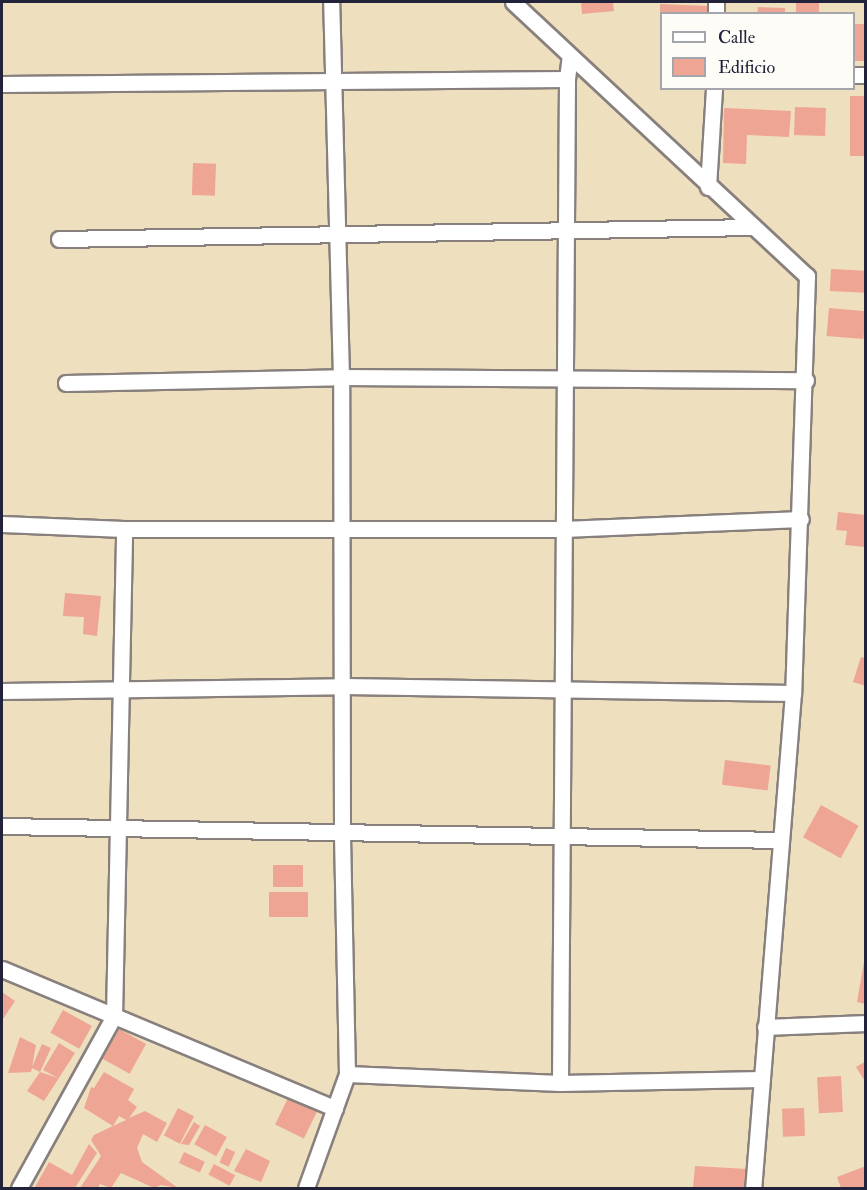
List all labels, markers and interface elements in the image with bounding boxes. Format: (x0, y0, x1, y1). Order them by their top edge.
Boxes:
legend (660, 12, 855, 90)
text: Calle (718, 26, 755, 49)
text: Edificio (718, 56, 775, 79)

